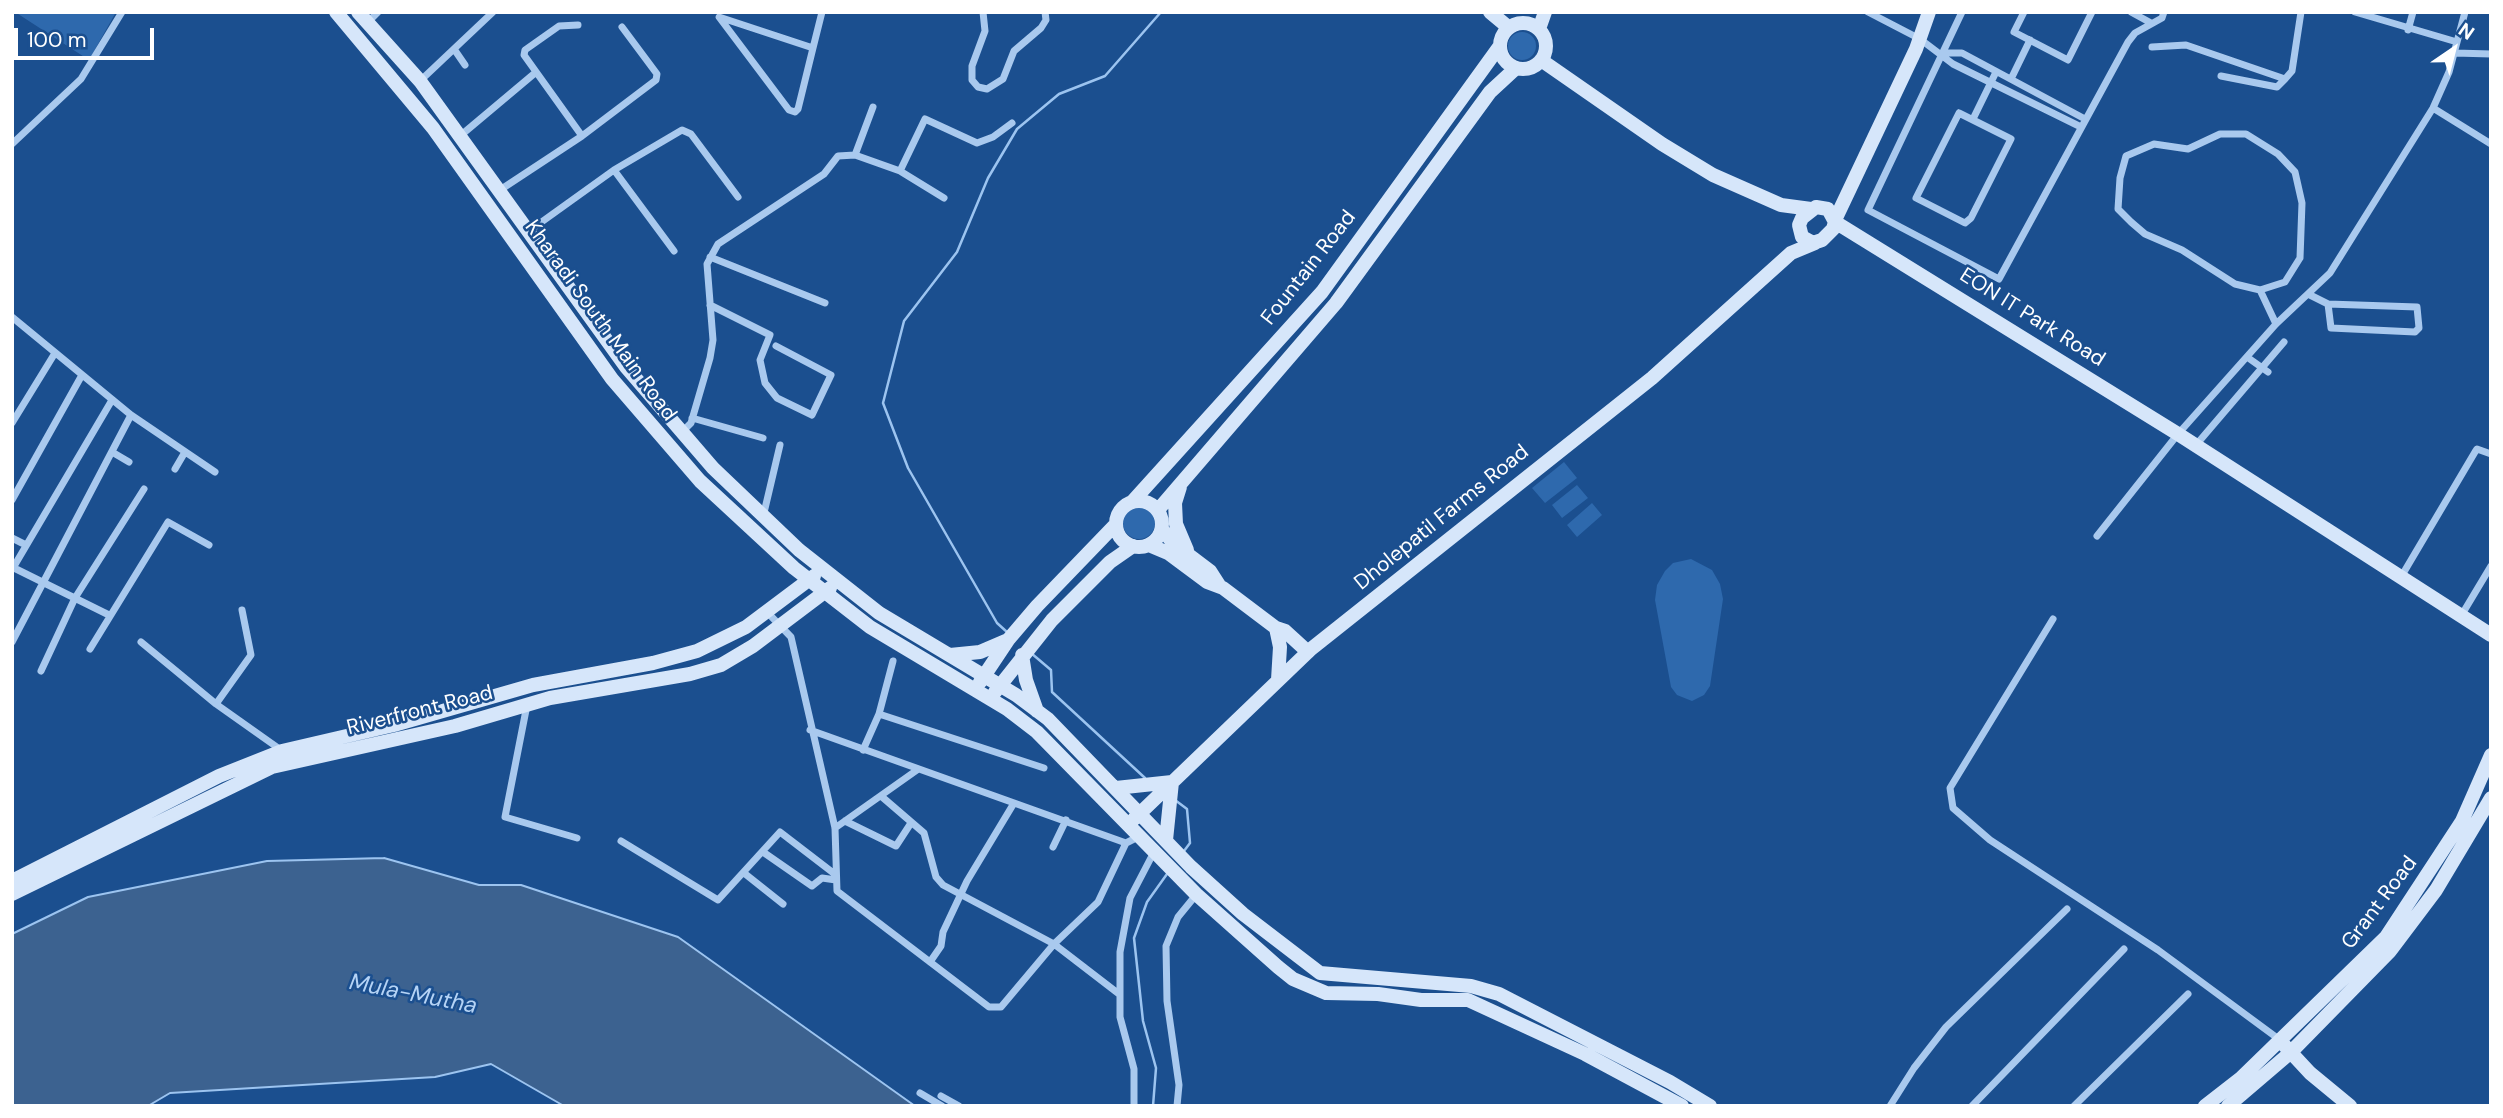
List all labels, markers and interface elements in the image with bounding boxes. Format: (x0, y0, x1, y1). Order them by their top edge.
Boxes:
scale bar (18, 14, 158, 58)
north arrow (2419, 14, 2489, 84)
text: N (2453, 17, 2479, 46)
text: 100 m (27, 26, 87, 54)
street label: Fountain Road (1256, 206, 1362, 330)
street label: Kharadi South Main Road (519, 216, 681, 426)
street label: EON IT Park Road (1955, 263, 2109, 373)
street label: Dholepatil Farms Road (1350, 440, 1534, 596)
street label: Riverfront Road (344, 681, 496, 741)
street label: Grant Road (2337, 852, 2423, 954)
water label: Mula-Mutha (347, 969, 479, 1021)

